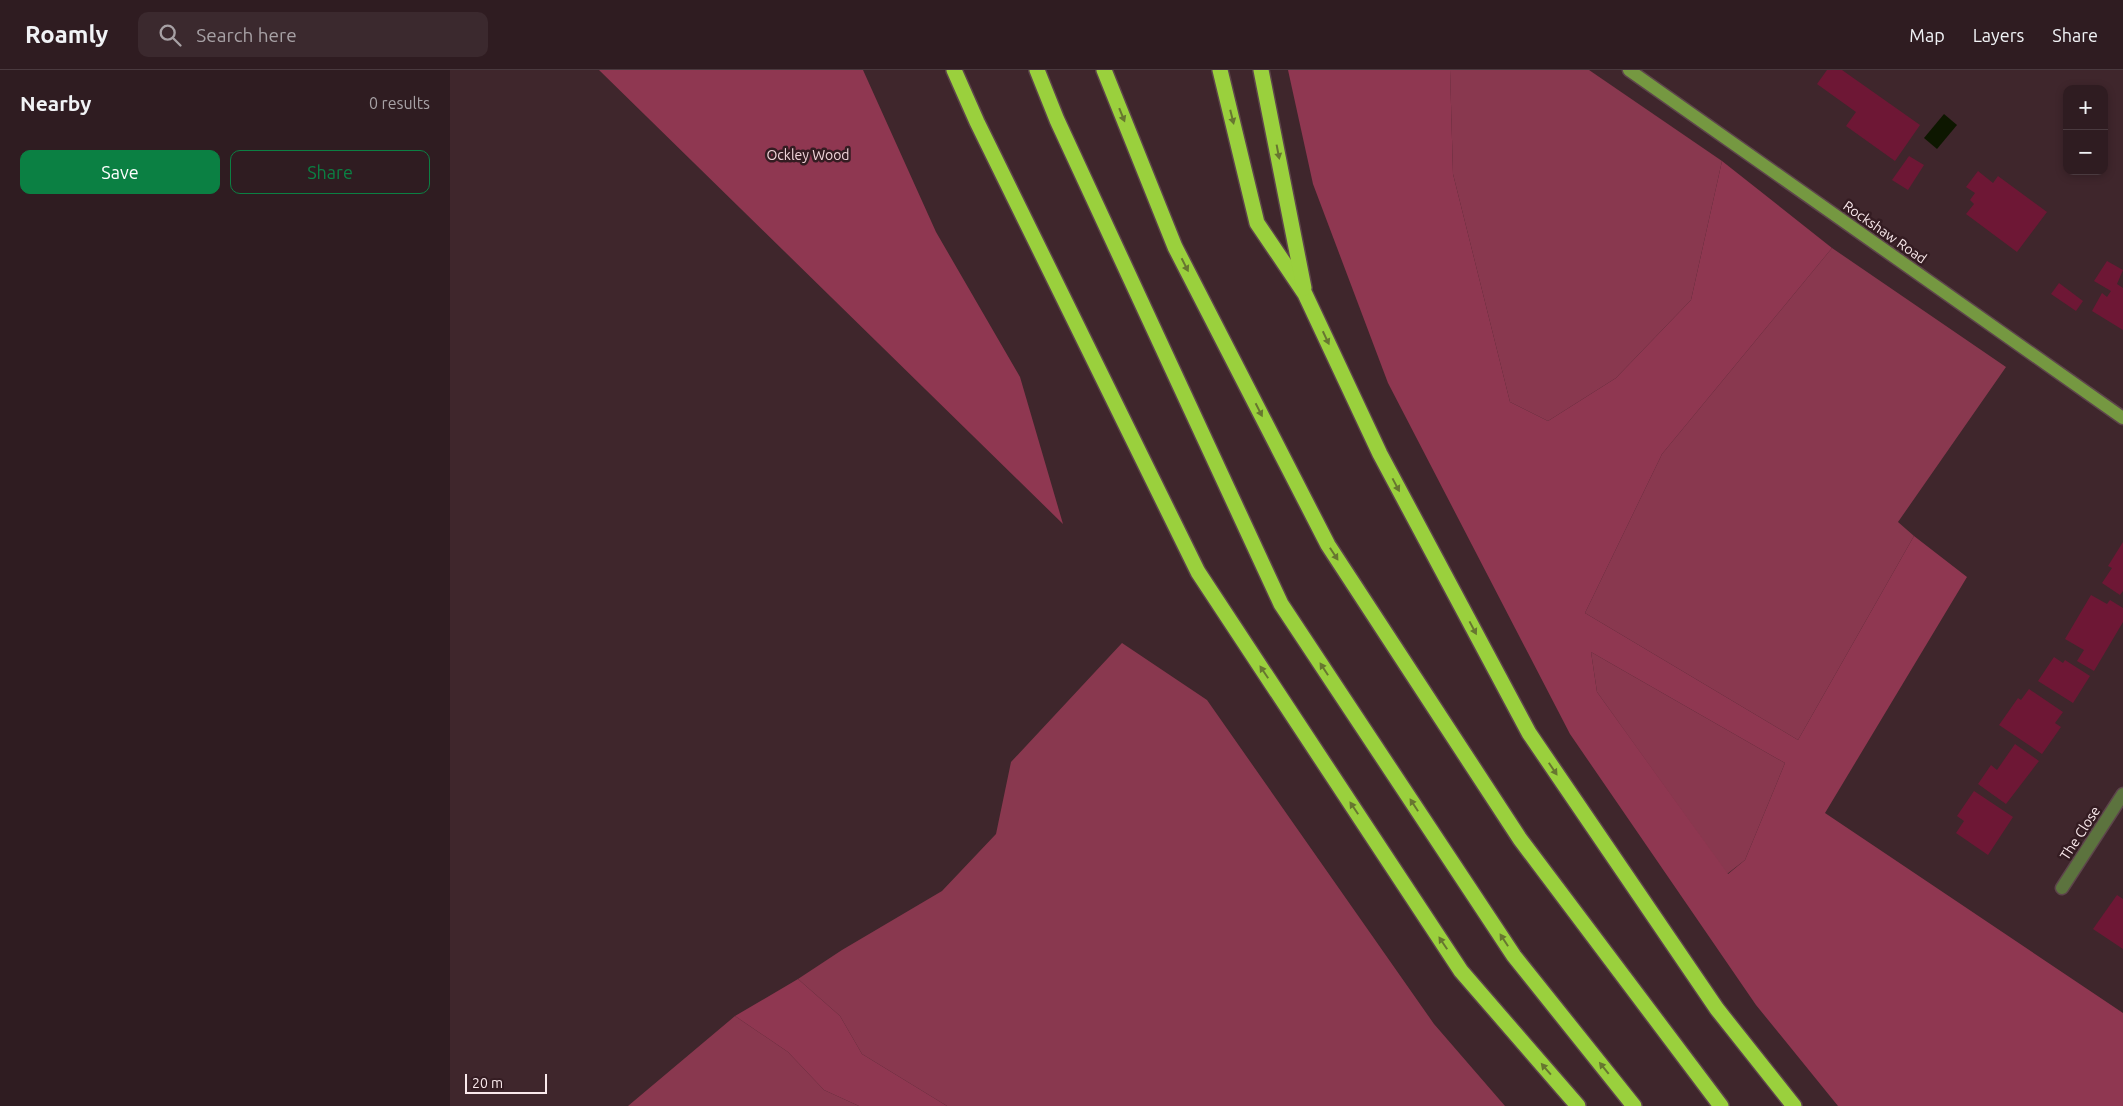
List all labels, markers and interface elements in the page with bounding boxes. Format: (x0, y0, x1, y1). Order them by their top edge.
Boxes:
search box (138, 12, 488, 57)
text: Roamly (25, 21, 108, 48)
icon: search (156, 21, 184, 49)
text: Search here (196, 24, 297, 46)
text: Map (1909, 25, 1945, 45)
text: Layers (1973, 25, 2024, 45)
text: Share (2052, 25, 2098, 45)
map controls (2063, 85, 2108, 175)
button: + (2063, 85, 2108, 130)
text: Nearby (20, 91, 91, 115)
text: 0 results (369, 94, 430, 112)
one-way arrow (1119, 108, 1127, 122)
one-way arrow (1228, 110, 1236, 125)
button: − (2063, 130, 2108, 175)
one-way arrow (1274, 145, 1282, 161)
park label: Ockley Wood (766, 147, 850, 163)
button: Save (20, 150, 220, 194)
button: Share (230, 150, 430, 194)
street label: Rockshaw Road (1840, 197, 1930, 267)
one-way arrow (1181, 258, 1189, 273)
one-way arrow (1322, 331, 1330, 345)
one-way arrow (1255, 403, 1263, 417)
one-way arrow (1392, 477, 1400, 492)
one-way arrow (1329, 547, 1339, 560)
one-way arrow (1469, 621, 1477, 635)
one-way arrow (1319, 662, 1329, 676)
one-way arrow (1259, 666, 1269, 679)
one-way arrow (1548, 762, 1558, 776)
one-way arrow (1409, 798, 1419, 811)
one-way arrow (1349, 801, 1359, 815)
street label: The Close (2057, 803, 2103, 863)
one-way arrow (1499, 933, 1508, 947)
one-way arrow (1439, 937, 1448, 950)
one-way arrow (1598, 1062, 1609, 1075)
one-way arrow (1541, 1063, 1552, 1075)
scale bar (465, 1071, 548, 1094)
text: 20 m (472, 1075, 503, 1091)

